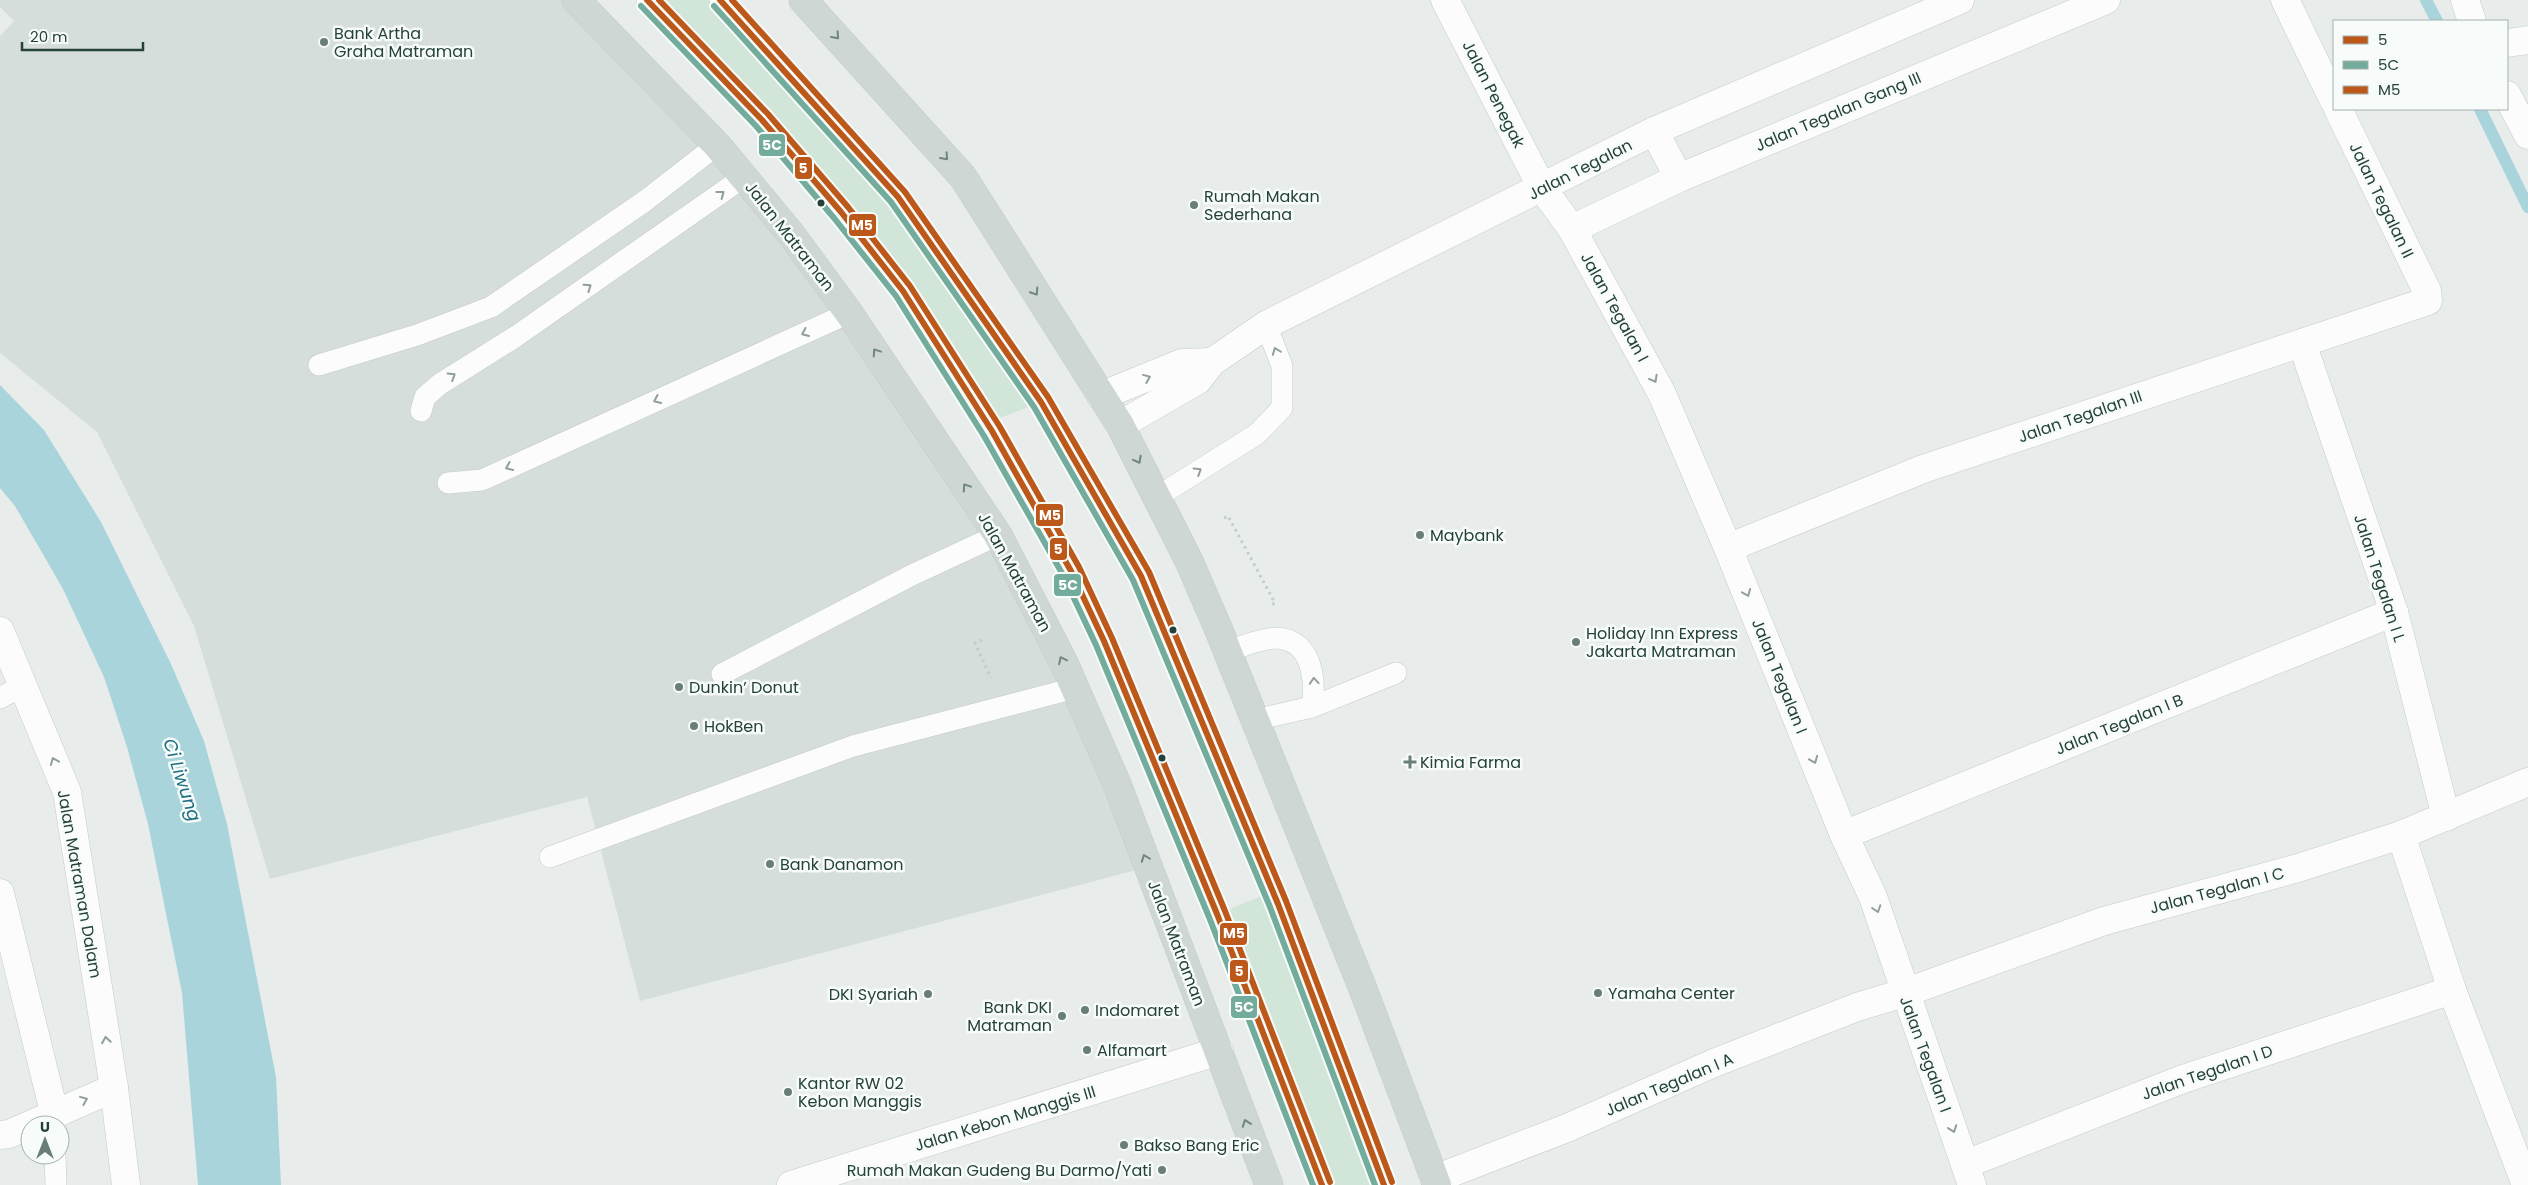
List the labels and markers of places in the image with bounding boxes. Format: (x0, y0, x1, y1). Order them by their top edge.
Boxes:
place label: Bank Artha Graha Matraman (334, 22, 473, 63)
marker: Bank Artha Graha Matraman (318, 36, 330, 48)
place label: Rumah Makan Sederhana (1204, 185, 1320, 226)
unlabelled marker (816, 198, 826, 208)
marker: Rumah Makan Sederhana (1188, 199, 1200, 211)
place label: Maybank (1430, 524, 1504, 547)
marker: Maybank (1414, 529, 1426, 541)
place label: Holiday Inn Express Jakarta Matraman (1586, 622, 1738, 663)
unlabelled marker (1168, 625, 1178, 635)
marker: Holiday Inn Express Jakarta Matraman (1570, 636, 1582, 648)
place label: Dunkin’ Donut (689, 676, 799, 699)
marker: Dunkin’ Donut (673, 681, 685, 693)
place label: HokBen (704, 715, 764, 738)
marker: HokBen (688, 720, 700, 732)
place label: Kimia Farma (1420, 751, 1521, 774)
unlabelled marker (1157, 753, 1167, 763)
marker: Kimia Farma (1404, 756, 1416, 768)
place label: Bank Danamon (780, 853, 904, 876)
marker: Bank Danamon (764, 858, 776, 870)
place label: Yamaha Center (1608, 982, 1735, 1005)
place label: DKI Syariah (829, 983, 918, 1006)
marker: Yamaha Center (1592, 987, 1604, 999)
marker: DKI Syariah (922, 988, 934, 1000)
place label: Bank DKI Matraman (967, 996, 1052, 1037)
place label: Indomaret (1095, 999, 1179, 1022)
marker: Indomaret (1079, 1004, 1091, 1016)
marker: Bank DKI Matraman (1056, 1010, 1068, 1022)
place label: Alfamart (1097, 1039, 1167, 1062)
marker: Alfamart (1081, 1044, 1093, 1056)
place label: Kantor RW 02 Kebon Manggis (798, 1072, 922, 1113)
marker: Kantor RW 02 Kebon Manggis (782, 1086, 794, 1098)
place label: Bakso Bang Eric (1134, 1134, 1260, 1157)
marker: Bakso Bang Eric (1118, 1139, 1130, 1151)
place label: Rumah Makan Gudeng Bu Darmo/Yati (847, 1159, 1152, 1182)
marker: Rumah Makan Gudeng Bu Darmo/Yati (1156, 1164, 1168, 1176)

